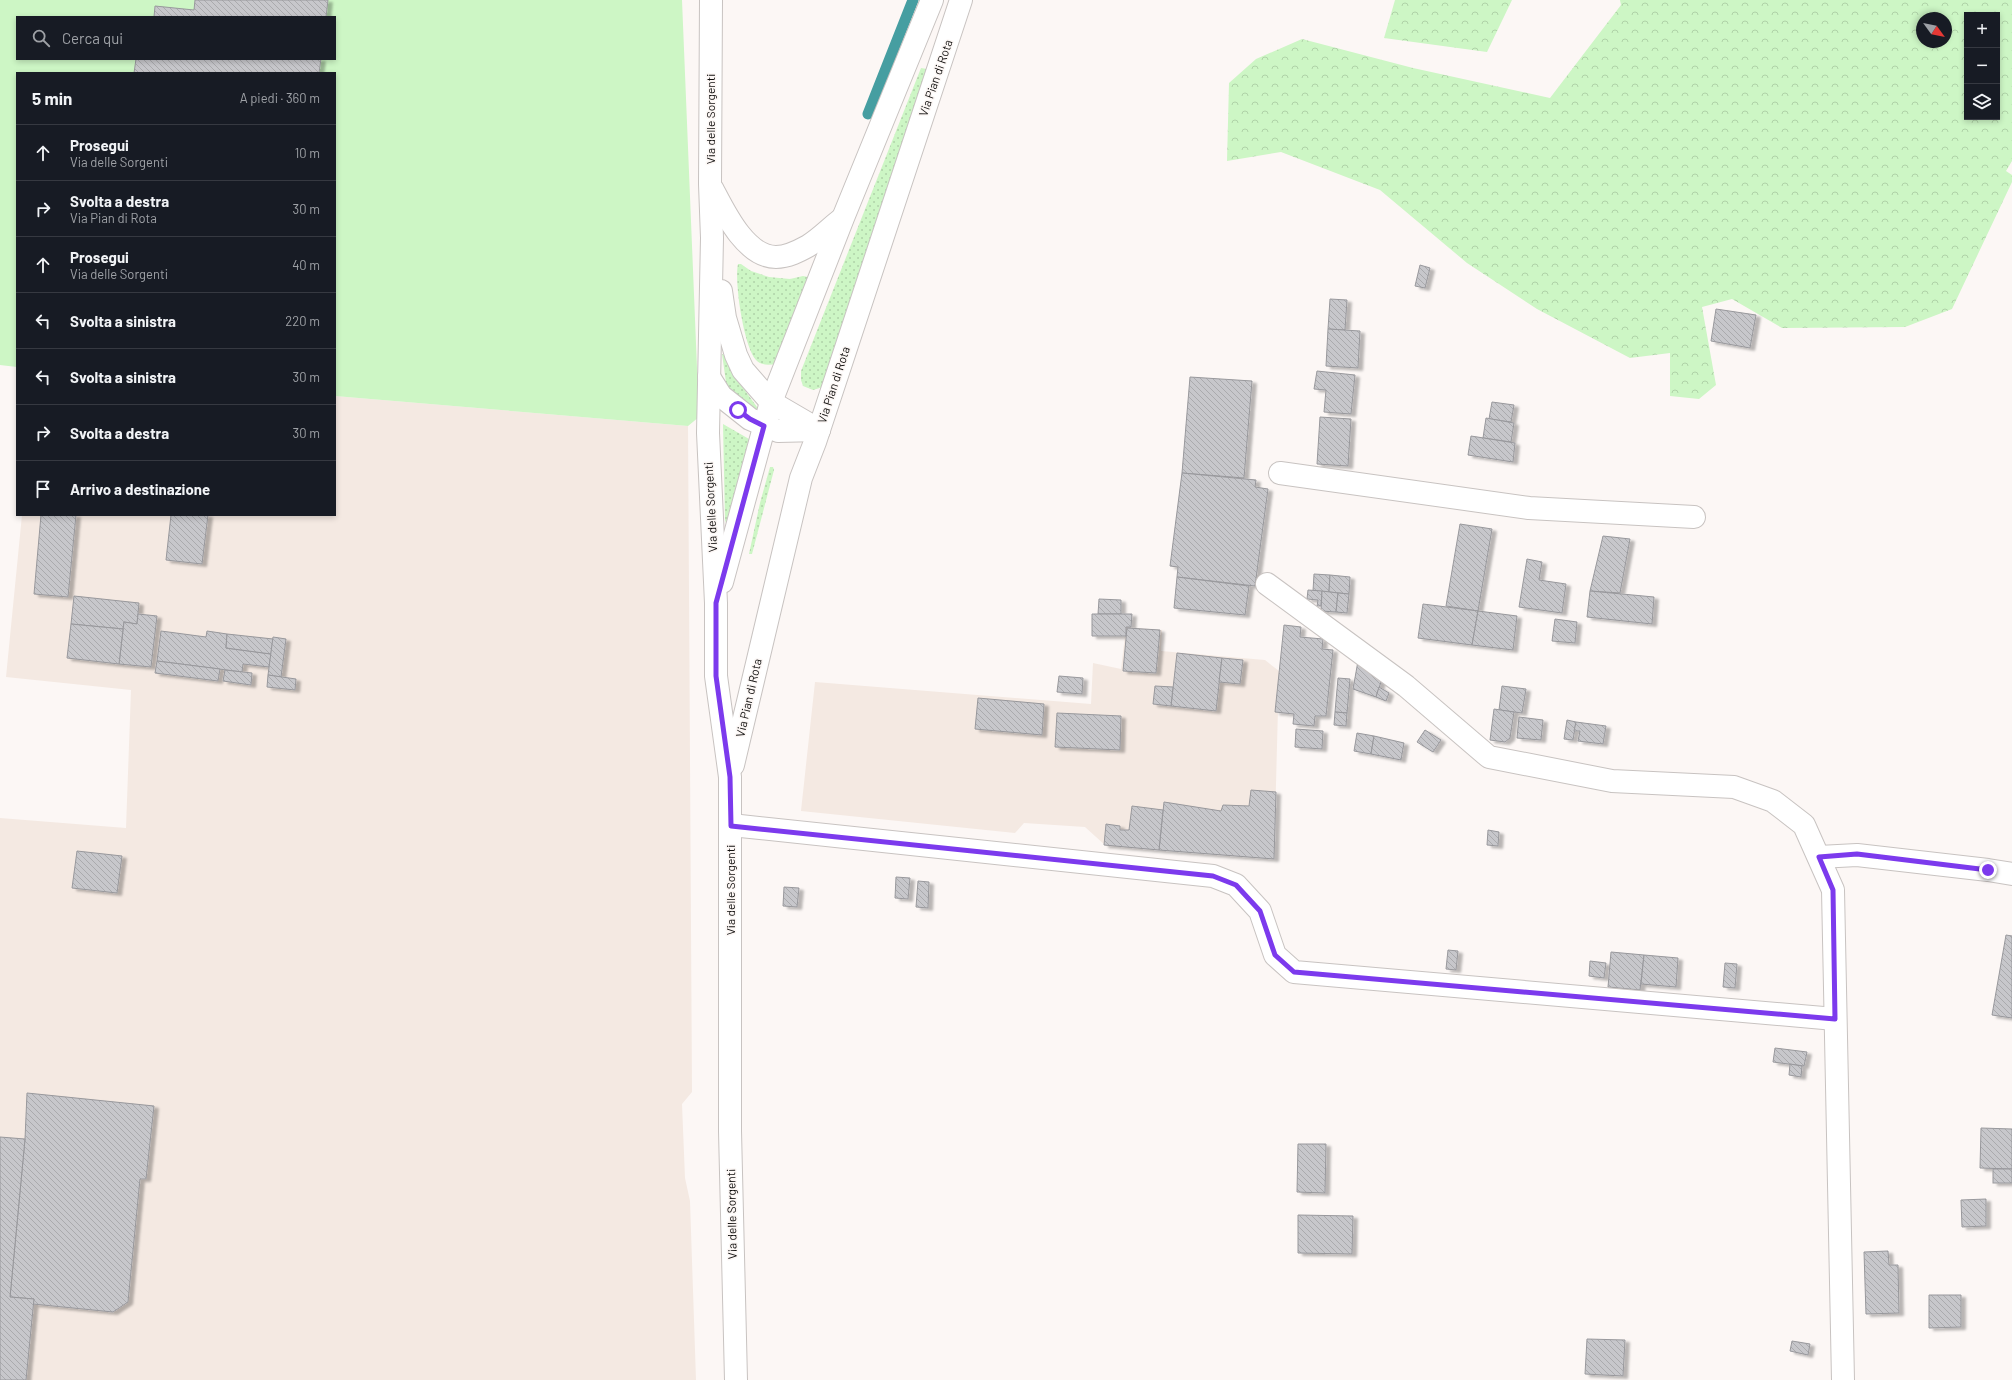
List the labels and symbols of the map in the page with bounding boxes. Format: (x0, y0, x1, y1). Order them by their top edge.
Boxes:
north arrow (1916, 12, 1952, 48)
street label: Via Pian di Rota (915, 38, 955, 118)
street label: Via delle Sorgenti (703, 74, 717, 164)
street label: Via Pian di Rota (814, 344, 852, 425)
route start (729, 401, 747, 419)
street label: Via delle Sorgenti (701, 462, 719, 553)
street label: Via Pian di Rota (732, 657, 764, 738)
street label: Via delle Sorgenti (723, 845, 737, 935)
route end (1979, 861, 1997, 879)
street label: Via delle Sorgenti (723, 1169, 739, 1259)

